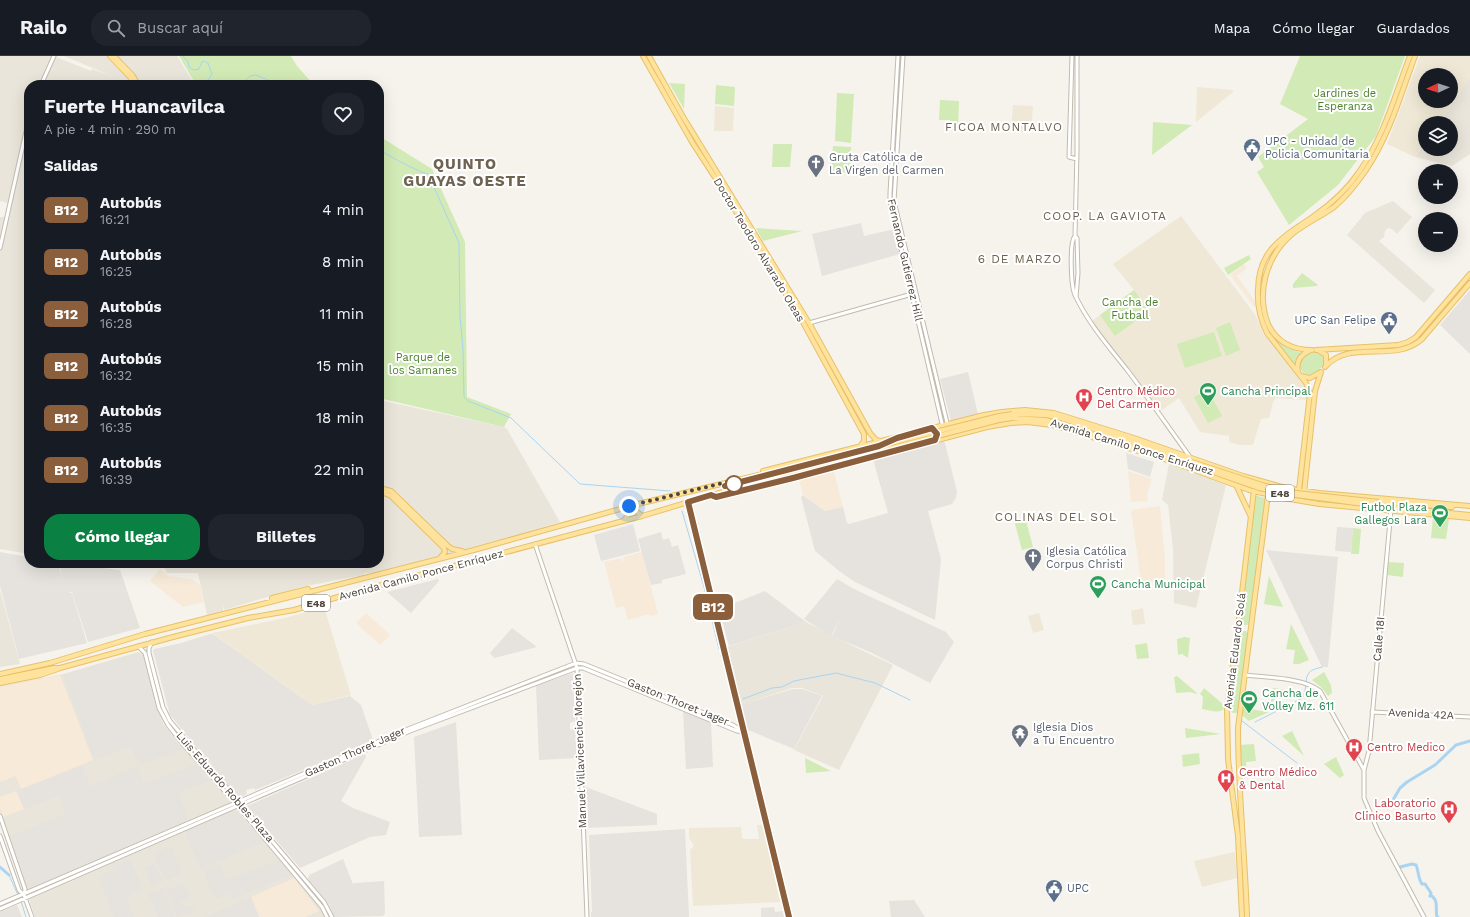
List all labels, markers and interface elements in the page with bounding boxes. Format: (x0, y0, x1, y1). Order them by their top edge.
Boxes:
search box (91, 10, 371, 46)
text: Railo (20, 16, 67, 39)
icon: search (105, 17, 127, 39)
text: Buscar aquí (137, 19, 223, 37)
text: Mapa (1214, 20, 1250, 36)
text: Cómo llegar (1272, 20, 1355, 36)
text: Guardados (1377, 20, 1450, 36)
north arrow (1418, 68, 1458, 108)
map controls (1418, 68, 1458, 252)
park label: Jardines de Esperanza (1314, 87, 1376, 113)
button: heart (322, 93, 364, 135)
text: Fuerte Huancavilca (44, 95, 225, 118)
button: layers (1418, 116, 1458, 156)
district label: FICOA MONTALVO (945, 120, 1063, 134)
text: A pie · 4 min · 290 m (44, 122, 176, 137)
place label: UPC - Unidad de Policia Comunitaria (1265, 135, 1369, 161)
public building icon: UPC - Unidad de Policia Comunitaria (1242, 137, 1262, 162)
place label: Gruta Católica de La Virgen del Carmen (829, 151, 944, 177)
church icon: Gruta Católica de La Virgen del Carmen (806, 153, 826, 178)
district label: QUINTO GUAYAS OESTE (403, 155, 527, 190)
text: Salidas (44, 157, 98, 175)
button: + (1418, 164, 1458, 204)
street label: Doctor Teodoro Alvarado Oleas (711, 176, 807, 325)
text: Autobús (100, 194, 162, 212)
street label: Fernando Gutierrez Hill (885, 198, 926, 323)
text: 4 min (322, 201, 364, 219)
text: B12 (54, 202, 78, 218)
district label: COOP. LA GAVIOTA (1043, 209, 1167, 223)
text: 16:21 (100, 212, 129, 227)
button: − (1418, 212, 1458, 252)
text: Autobús (100, 246, 162, 264)
district label: 6 DE MARZO (978, 252, 1062, 266)
text: 8 min (322, 253, 364, 271)
text: B12 (54, 254, 78, 270)
text: 16:25 (100, 264, 132, 279)
park label: Cancha de Futball (1102, 296, 1158, 322)
text: Autobús (100, 298, 162, 316)
text: 11 min (320, 305, 364, 323)
text: B12 (54, 306, 78, 322)
public building icon: UPC San Felipe (1379, 310, 1399, 335)
place label: UPC San Felipe (1294, 314, 1376, 327)
text: 16:28 (100, 316, 132, 331)
text: Autobús (100, 350, 162, 368)
park label: Parque de los Samanes (389, 351, 457, 377)
text: 15 min (317, 357, 364, 375)
text: B12 (54, 358, 78, 374)
text: 16:32 (100, 368, 132, 383)
sports icon: Cancha Principal (1198, 381, 1218, 406)
place label: Centro Médico Del Carmen (1097, 385, 1175, 411)
place label: Cancha Principal (1221, 385, 1311, 398)
hospital icon: Centro Médico Del Carmen (1074, 387, 1094, 412)
text: Autobús (100, 402, 162, 420)
text: 18 min (316, 409, 364, 427)
text: B12 (54, 410, 78, 426)
street label: Avenida Camilo Ponce Enríquez (1049, 416, 1215, 478)
text: 16:35 (100, 420, 132, 435)
text: Autobús (100, 454, 162, 472)
text: 22 min (314, 461, 364, 479)
text: B12 (54, 462, 78, 478)
text: 16:39 (100, 472, 132, 487)
unlabelled marker (725, 475, 743, 493)
road number: E48 (1266, 485, 1294, 501)
your location (619, 496, 639, 516)
place label: Futbol Plaza Gallegos Lara (1354, 501, 1427, 527)
sports icon: Futbol Plaza Gallegos Lara (1430, 503, 1450, 528)
district label: COLINAS DEL SOL (995, 510, 1117, 524)
button: Cómo llegar (44, 514, 200, 560)
button: Billetes (208, 514, 364, 560)
place label: Iglesia Católica Corpus Christi (1046, 545, 1127, 571)
street label: Avenida Camilo Ponce Enríquez (337, 547, 505, 603)
church icon: Iglesia Católica Corpus Christi (1023, 547, 1043, 572)
sports icon: Cancha Municipal (1088, 574, 1108, 599)
place label: Cancha Municipal (1111, 578, 1206, 591)
street label: Avenida Eduardo Solá (1221, 592, 1249, 710)
line badge: B12 (690, 594, 736, 620)
road number: E48 (302, 595, 330, 611)
text: B12 (701, 599, 725, 615)
street label: Calle 18I (1371, 616, 1387, 662)
street label: Manuel Villavicencio Morejón (571, 673, 589, 829)
street label: Gaston Thoret Jager (625, 676, 731, 729)
place label: Cancha de Volley Mz. 611 (1262, 687, 1334, 713)
sports icon: Cancha de Volley Mz. 611 (1239, 689, 1259, 714)
street label: Avenida 42A (1388, 706, 1454, 722)
place label: Iglesia Dios a Tu Encuentro (1033, 721, 1114, 747)
temple icon: Iglesia Dios a Tu Encuentro (1010, 723, 1030, 748)
street label: Gaston Thoret Jager (303, 724, 408, 780)
street label: Luis Eduardo Robles Plaza (173, 729, 277, 845)
hospital icon: Centro Medico (1344, 737, 1364, 762)
place label: Centro Medico (1367, 741, 1445, 754)
place label: Centro Médico & Dental (1239, 766, 1317, 792)
hospital icon: Centro Médico & Dental (1216, 768, 1236, 793)
place label: Laboratorio Clinico Basurto (1355, 797, 1436, 823)
hospital icon: Laboratorio Clinico Basurto (1439, 799, 1459, 824)
public building icon: UPC (1044, 878, 1064, 903)
place label: UPC (1067, 882, 1089, 895)

